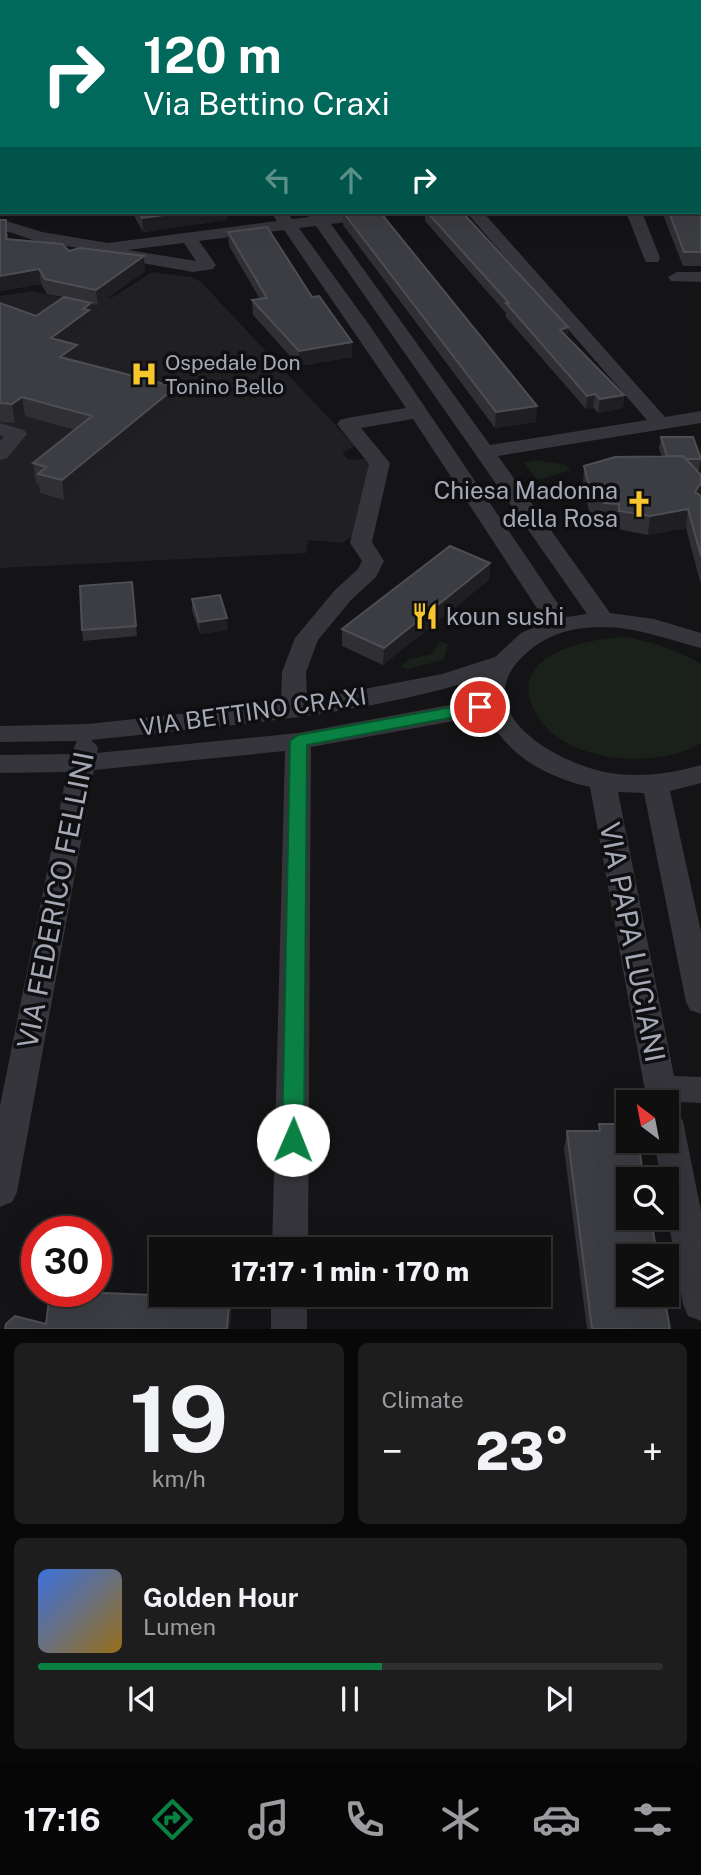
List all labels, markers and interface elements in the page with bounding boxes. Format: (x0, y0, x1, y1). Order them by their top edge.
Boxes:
text: 120 m (143, 26, 282, 84)
icon: right (28, 28, 119, 119)
text: Via Bettino Craxi (143, 85, 390, 122)
icon: left (259, 161, 297, 199)
icon: ahead (332, 161, 370, 199)
icon: right (405, 161, 443, 199)
place label: Ospedale Don Tonino Bello (165, 350, 301, 399)
hospital icon: Ospedale Don Tonino Bello (129, 359, 159, 389)
place label: Chiesa Madonna della Rosa (434, 476, 618, 532)
church icon: Chiesa Madonna della Rosa (624, 489, 654, 519)
restaurant icon: koun sushi (410, 601, 440, 631)
place label: koun sushi (446, 602, 564, 630)
pin (450, 677, 510, 737)
street label: VIA BETTINO CRAXI (138, 681, 368, 741)
icon: arrive (461, 688, 499, 726)
street label: VIA FEDERICO FELLINI (10, 749, 100, 1051)
street label: VIA PAPA LUCIANI (594, 819, 672, 1065)
north arrow (616, 1090, 679, 1153)
map controls (616, 1090, 679, 1307)
position arrow (256, 1103, 330, 1177)
button: search (616, 1167, 679, 1230)
speed limit sign: 30 (21, 1216, 112, 1307)
button: layers (616, 1244, 679, 1307)
text: 17:17 · 1 min · 170 m (231, 1256, 469, 1287)
text: 19 (129, 1366, 228, 1472)
text: Climate (382, 1386, 464, 1413)
text: 23° (475, 1421, 569, 1482)
text: − (382, 1429, 403, 1474)
text: + (642, 1429, 663, 1474)
text: km/h (152, 1465, 206, 1492)
text: Golden Hour (143, 1582, 298, 1613)
text: Lumen (143, 1613, 216, 1640)
icon: previous (123, 1680, 161, 1718)
icon: pause (331, 1680, 369, 1718)
icon: next (540, 1680, 578, 1718)
icon: directions (148, 1795, 197, 1844)
icon: music (244, 1795, 293, 1844)
icon: phone (340, 1795, 389, 1844)
icon: climate (436, 1795, 485, 1844)
icon: car (532, 1795, 581, 1844)
icon: filters (628, 1795, 677, 1844)
text: 17:16 (24, 1801, 101, 1838)

